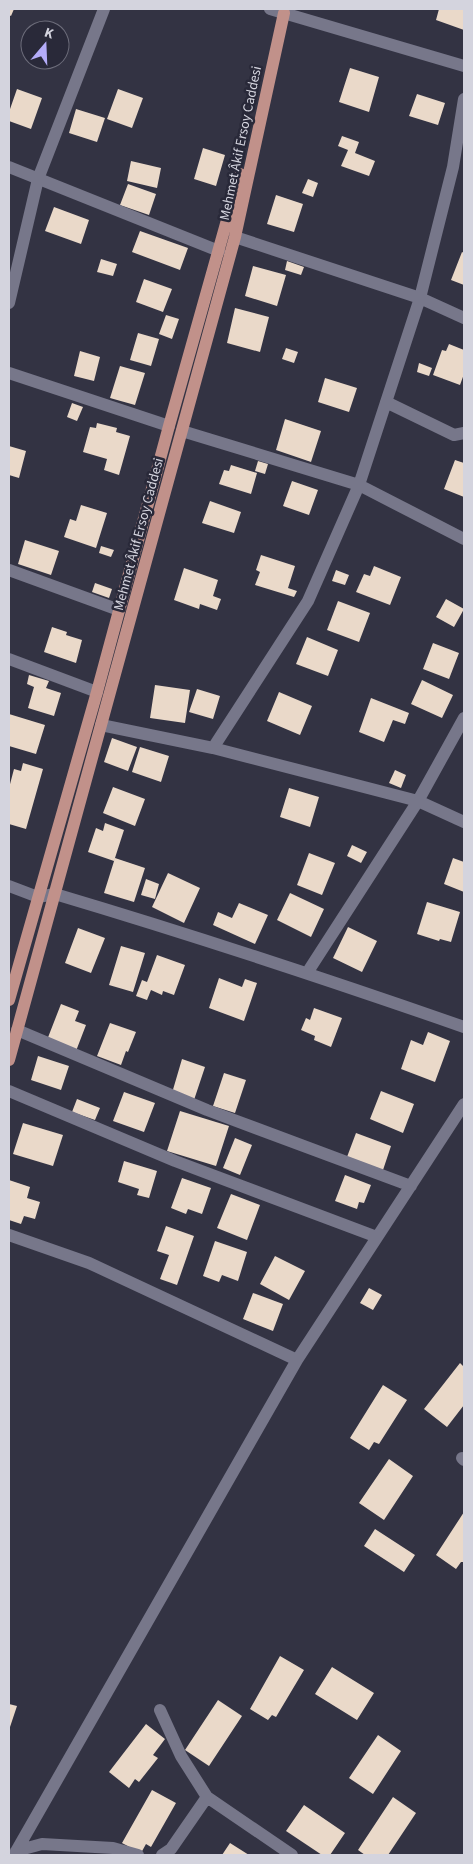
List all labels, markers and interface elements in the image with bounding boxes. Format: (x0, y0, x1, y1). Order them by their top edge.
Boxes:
north arrow (20, 20, 70, 70)
text: K (42, 23, 57, 45)
street label: Mehmet Âkif Ersoy Caddesi (215, 64, 267, 222)
street label: Mehmet Âkif Ersoy Caddesi (109, 456, 169, 613)

